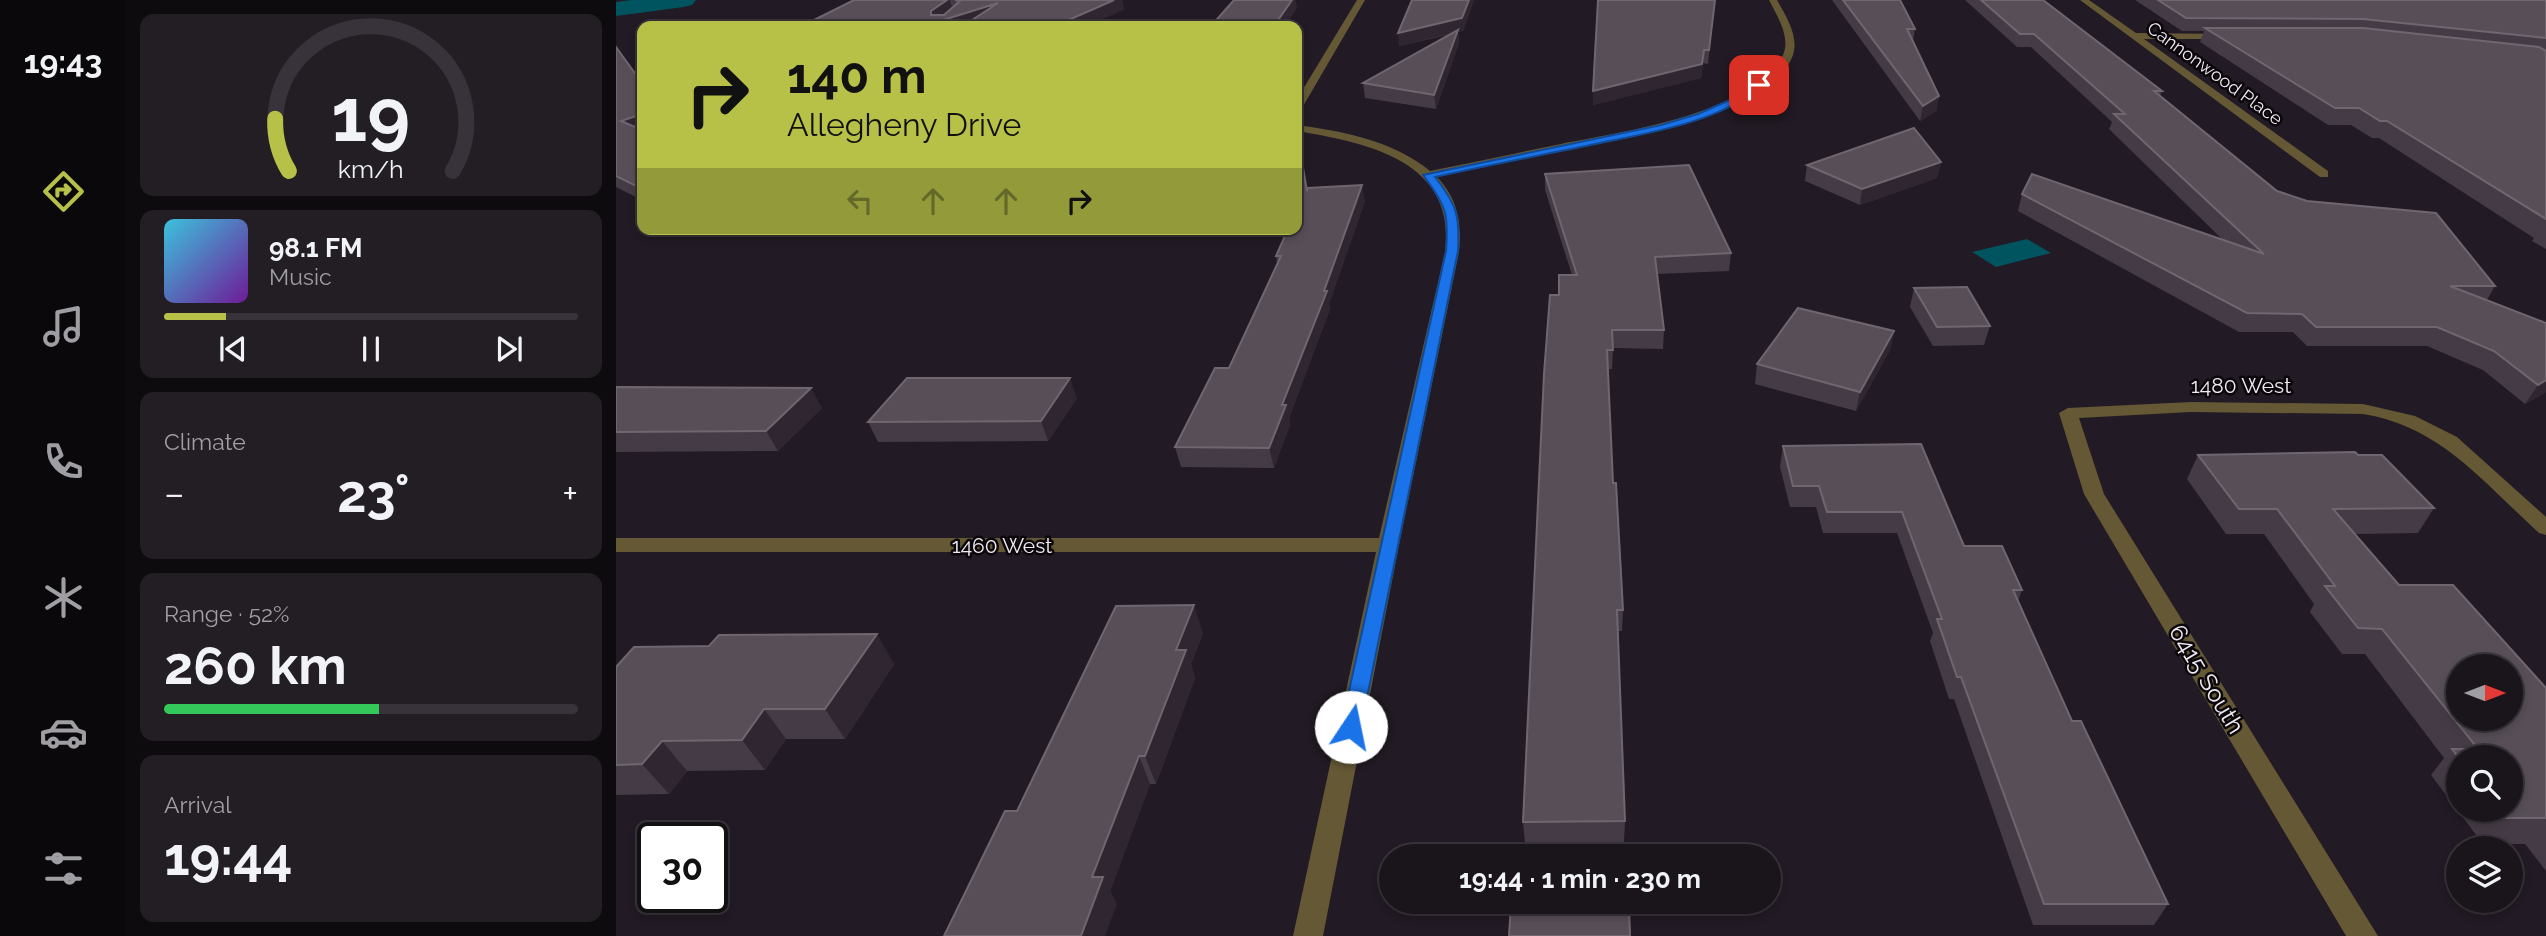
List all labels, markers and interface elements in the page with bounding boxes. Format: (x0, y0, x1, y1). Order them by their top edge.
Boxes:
street label: Cannonwood Place (2143, 17, 2287, 129)
text: 19:43 (24, 43, 102, 80)
text: 140 m (787, 47, 927, 104)
icon: right (672, 49, 763, 140)
pin (1729, 55, 1789, 115)
icon: arrive (1740, 66, 1778, 104)
text: 19 (332, 73, 410, 158)
text: Allegheny Drive (787, 106, 1021, 143)
text: km/h (338, 154, 404, 184)
icon: directions (39, 167, 88, 216)
icon: left (841, 182, 879, 220)
icon: ahead (914, 182, 952, 220)
icon: ahead (987, 182, 1025, 220)
icon: right (1060, 182, 1098, 220)
text: 98.1 FM (269, 233, 362, 263)
text: Music (269, 263, 332, 290)
icon: music (39, 302, 88, 351)
icon: previous (214, 330, 252, 368)
icon: pause (352, 330, 390, 368)
icon: next (490, 330, 528, 368)
street label: 1480 West (2191, 373, 2291, 398)
text: Climate (164, 428, 246, 455)
icon: phone (39, 437, 88, 486)
text: 23° (337, 463, 410, 524)
text: − (164, 471, 184, 516)
text: + (562, 471, 578, 516)
street label: 1460 West (952, 533, 1052, 558)
icon: climate (39, 573, 88, 622)
text: Range · 52% (164, 600, 290, 627)
street label: 6415 South (2163, 619, 2251, 739)
text: 260 km (164, 635, 347, 696)
north arrow (2446, 654, 2524, 732)
map controls (2446, 654, 2523, 913)
position arrow (1314, 690, 1388, 764)
icon: car (39, 708, 88, 757)
button: search (2446, 745, 2523, 822)
text: Arrival (164, 791, 231, 818)
speed limit sign: 30 (637, 822, 728, 913)
text: 19:44 (164, 826, 293, 887)
button: layers (2446, 836, 2523, 913)
icon: filters (39, 844, 88, 893)
text: 19:44 · 1 min · 230 m (1459, 864, 1701, 894)

